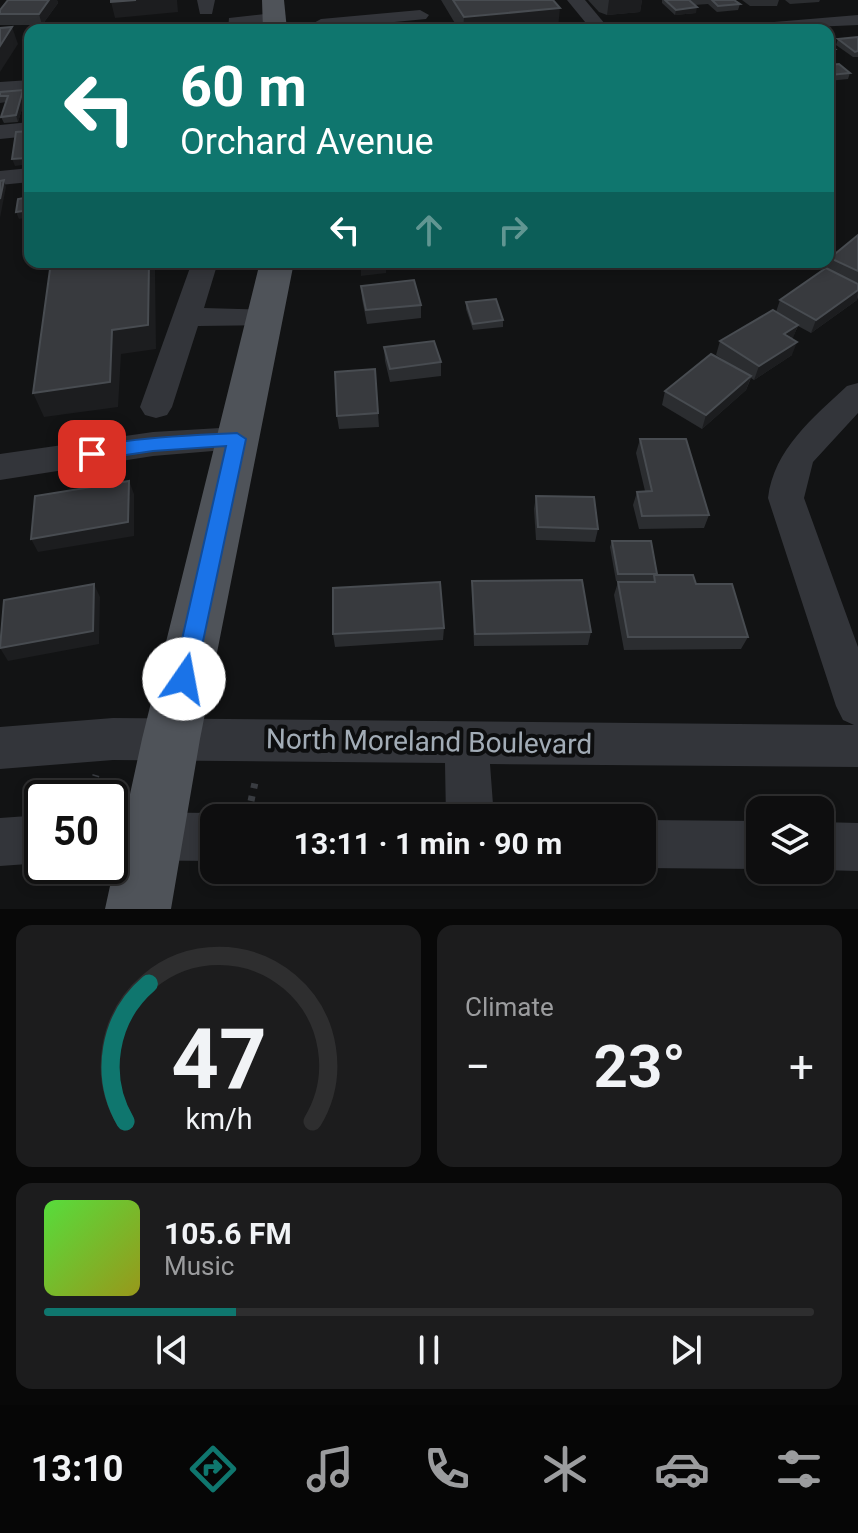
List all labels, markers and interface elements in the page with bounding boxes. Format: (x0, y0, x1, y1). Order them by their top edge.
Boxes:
text: 60 m (180, 54, 307, 120)
icon: left (48, 56, 152, 160)
text: Orchard Avenue (180, 121, 434, 163)
icon: left (323, 208, 367, 252)
icon: ahead (407, 208, 451, 252)
icon: right (491, 208, 535, 252)
pin (58, 420, 126, 488)
icon: arrive (70, 432, 114, 476)
position arrow (142, 637, 226, 721)
street label: North Moreland Boulevard (266, 722, 592, 761)
speed limit sign: 50 (24, 780, 128, 884)
map controls (746, 796, 834, 884)
button: layers (746, 796, 834, 884)
text: 13:11 · 1 min · 90 m (294, 826, 562, 861)
text: Climate (465, 992, 554, 1022)
text: 47 (171, 1011, 266, 1108)
text: 23° (593, 1031, 686, 1102)
text: − (465, 1041, 490, 1093)
text: + (789, 1041, 814, 1093)
text: km/h (185, 1102, 252, 1136)
text: 105.6 FM (164, 1216, 292, 1251)
text: Music (164, 1251, 234, 1281)
icon: previous (150, 1328, 194, 1372)
icon: pause (407, 1328, 451, 1372)
icon: next (664, 1328, 708, 1372)
icon: directions (185, 1441, 241, 1497)
icon: music (302, 1441, 358, 1497)
icon: phone (419, 1441, 475, 1497)
icon: climate (537, 1441, 593, 1497)
icon: car (654, 1441, 710, 1497)
icon: filters (771, 1441, 827, 1497)
text: 13:10 (31, 1448, 123, 1490)

